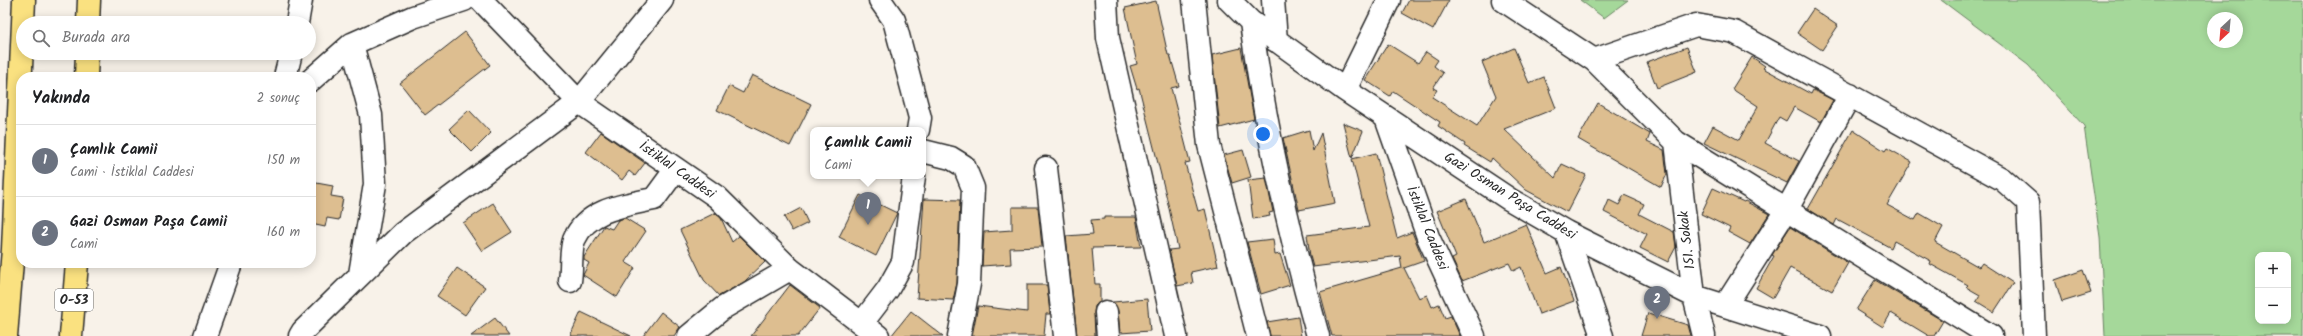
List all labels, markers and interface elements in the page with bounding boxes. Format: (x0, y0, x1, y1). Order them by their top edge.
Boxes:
north arrow (2207, 12, 2243, 48)
search box (16, 16, 316, 60)
text: Burada ara (62, 26, 130, 50)
icon: search (30, 27, 52, 49)
text: Yakında (32, 85, 90, 112)
text: 2 sonuç (257, 88, 300, 109)
your location (1253, 124, 1273, 144)
popup (810, 127, 926, 179)
text: Çamlık Camii (824, 131, 912, 155)
street label: İstiklal Caddesi (634, 135, 720, 205)
text: Çamlık Camii (70, 138, 157, 162)
street label: Gazi Osman Paşa Caddesi (1440, 146, 1581, 246)
text: 1 (43, 150, 47, 171)
text: 150 m (267, 150, 300, 171)
text: Cami (824, 155, 852, 176)
text: Cami · İstiklal Caddesi (70, 162, 194, 183)
street label: İstiklal Caddesi (1400, 183, 1454, 274)
pin: 1 (855, 192, 881, 225)
street label: 151. Sokak (1672, 209, 1701, 270)
text: Gazi Osman Paşa Camii (70, 210, 227, 234)
text: 2 (41, 222, 49, 243)
text: 160 m (267, 222, 300, 243)
text: Cami (70, 234, 97, 255)
map controls (2255, 252, 2291, 324)
button: + (2255, 252, 2291, 288)
pin: 2 (1644, 286, 1670, 319)
button: − (2255, 288, 2291, 324)
road number: O-53 (55, 289, 93, 311)

